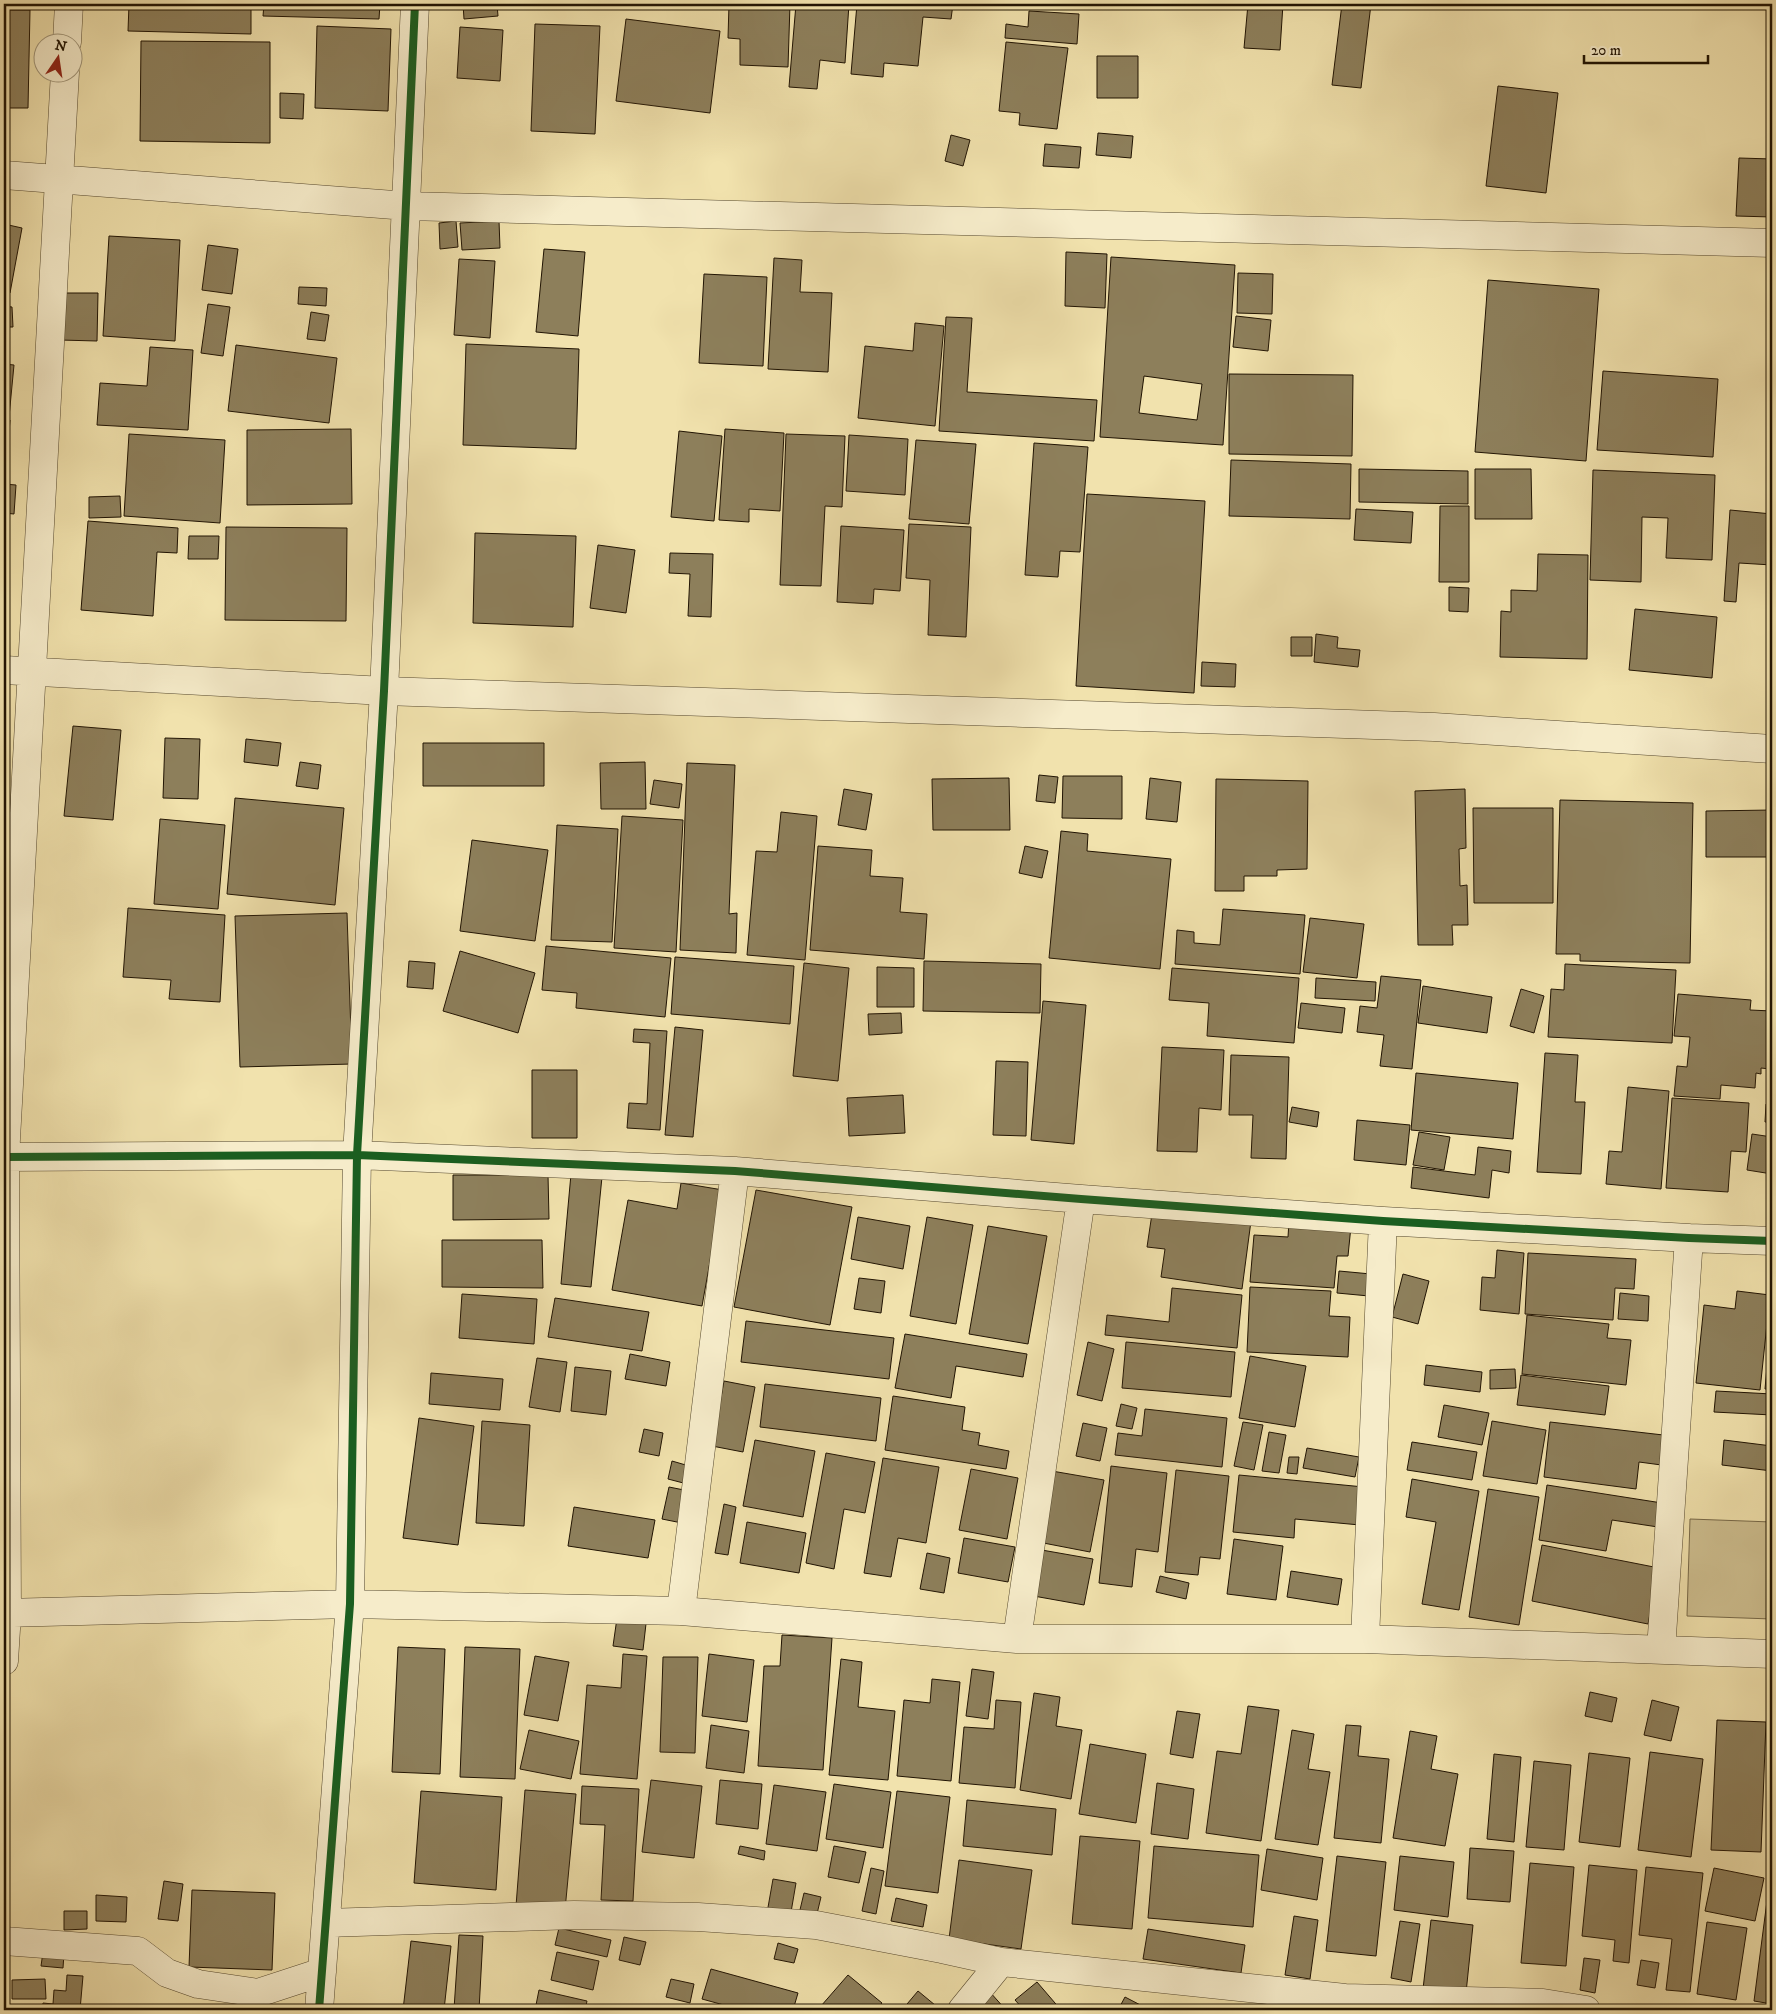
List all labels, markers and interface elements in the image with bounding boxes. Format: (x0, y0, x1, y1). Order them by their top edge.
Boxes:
north arrow (32, 32, 82, 82)
scale bar (1584, 32, 1707, 64)
text: N (53, 36, 69, 56)
text: 20 m (1591, 41, 1621, 60)

